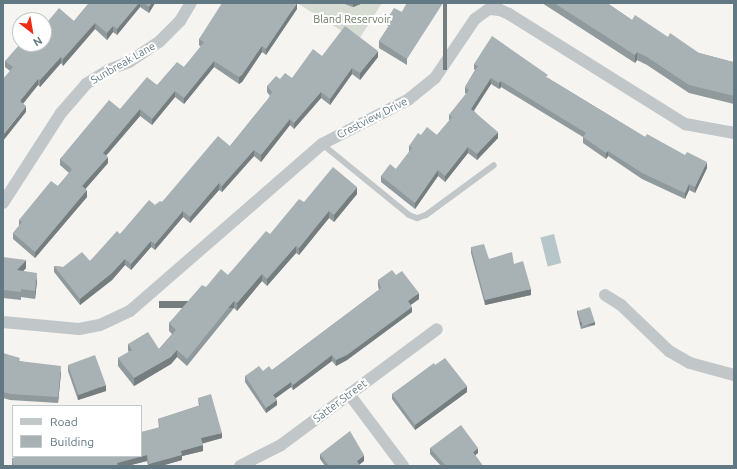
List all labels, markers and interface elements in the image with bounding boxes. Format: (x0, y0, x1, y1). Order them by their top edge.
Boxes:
north arrow (12, 12, 52, 52)
park label: Bland Reservoir (313, 12, 391, 26)
text: N (31, 34, 44, 49)
street label: Sunbreak Lane (88, 39, 158, 87)
street label: Crestview Drive (335, 95, 409, 141)
street label: Satter Street (311, 377, 369, 425)
legend (12, 405, 142, 457)
text: Road (50, 415, 78, 428)
text: Building (50, 435, 94, 448)

